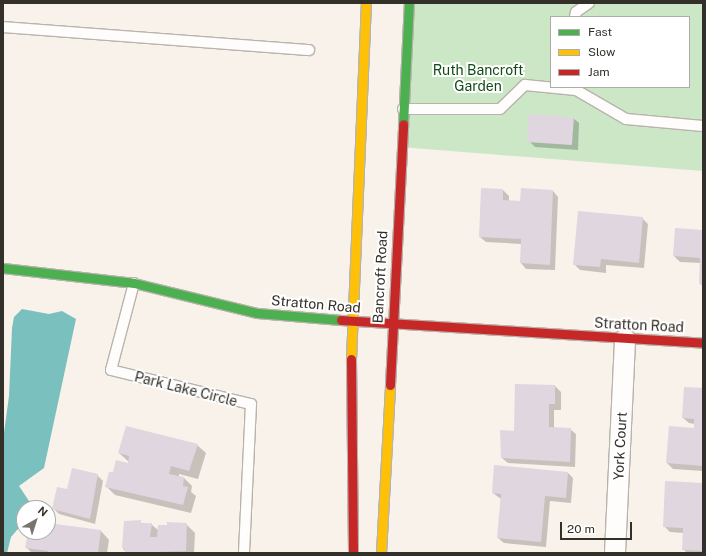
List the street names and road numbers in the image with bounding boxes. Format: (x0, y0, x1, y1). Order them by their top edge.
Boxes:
street label: Bancroft Road (369, 230, 391, 324)
street label: Stratton Road (271, 292, 361, 316)
street label: Stratton Road (594, 314, 684, 336)
street label: Park Lake Circle (133, 368, 239, 410)
street label: York Court (610, 411, 630, 481)

